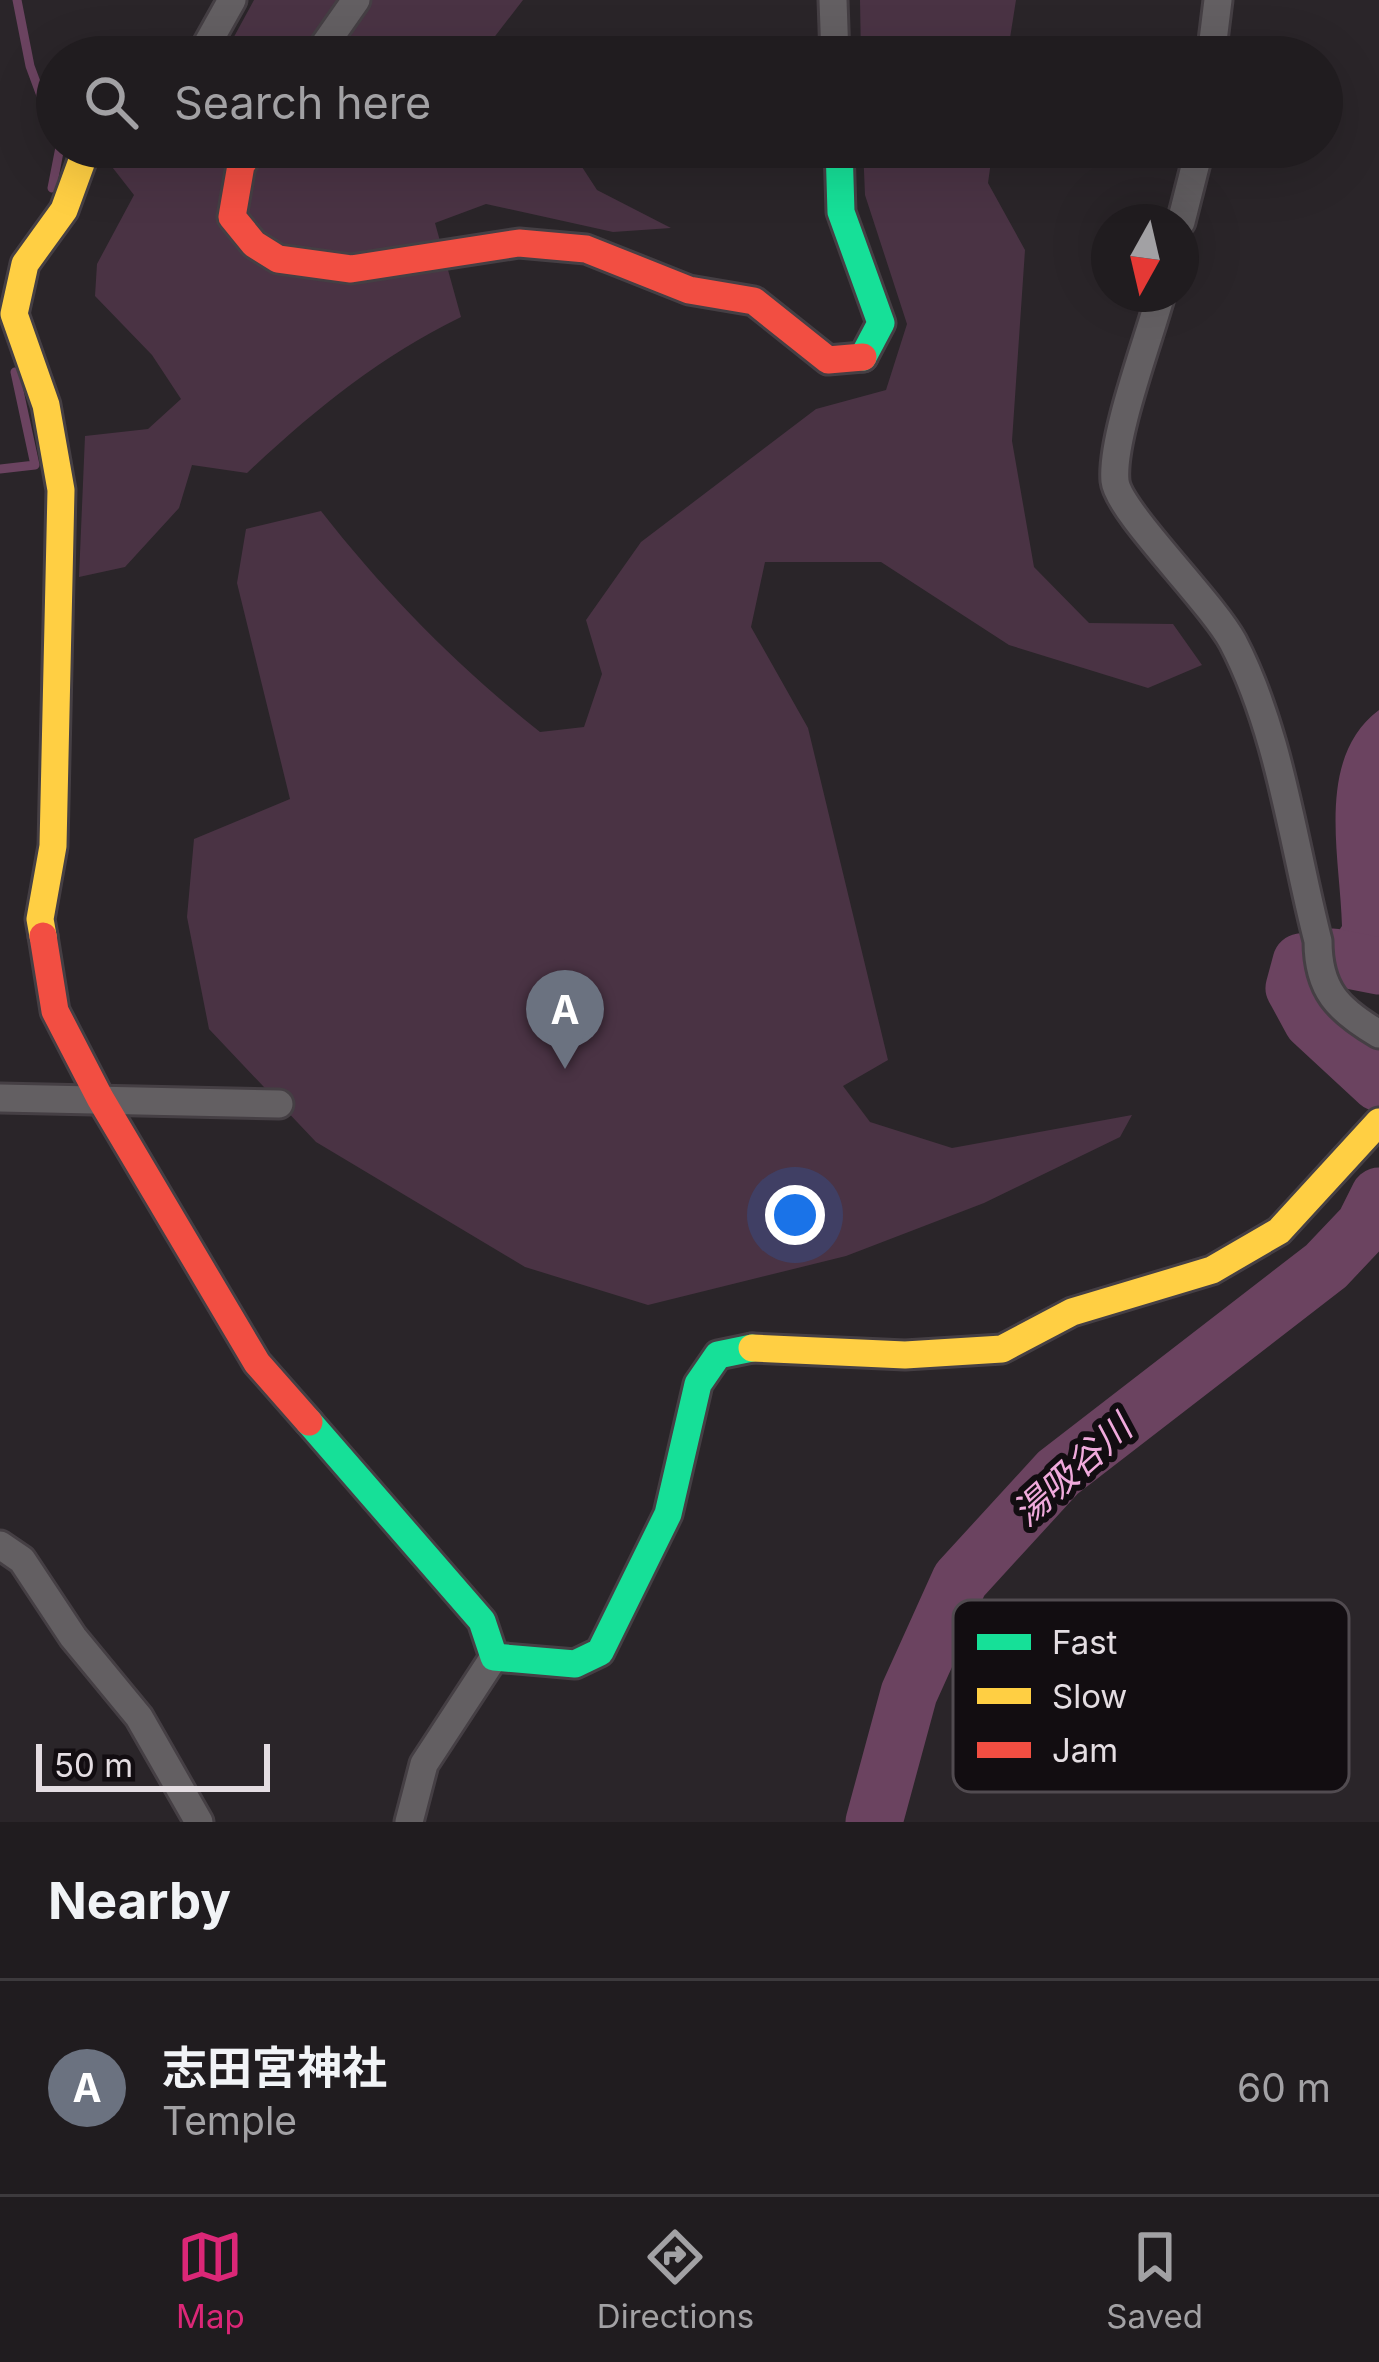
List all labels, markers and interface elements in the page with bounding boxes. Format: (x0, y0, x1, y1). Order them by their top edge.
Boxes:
search box (36, 36, 1343, 168)
icon: search (78, 69, 144, 135)
text: Search here (174, 75, 431, 130)
north arrow (1091, 204, 1199, 312)
pin: A (526, 970, 604, 1069)
your location (765, 1185, 825, 1245)
water label: 湯吸谷川 (1004, 1403, 1143, 1535)
legend (953, 1600, 1349, 1792)
text: Fast (1052, 1622, 1118, 1662)
text: Slow (1052, 1676, 1127, 1716)
text: Jam (1052, 1730, 1118, 1770)
scale bar (36, 1738, 270, 1791)
text: 50 m (54, 1745, 133, 1785)
text: Nearby (48, 1870, 231, 1931)
text: 志田宮神社 (162, 2040, 387, 2095)
text: A (72, 2064, 102, 2111)
text: 60 m (1237, 2064, 1331, 2111)
text: Temple (162, 2097, 297, 2144)
tab: Map (176, 2224, 245, 2336)
tab: Directions (597, 2224, 754, 2336)
tab: Saved (1106, 2224, 1203, 2336)

